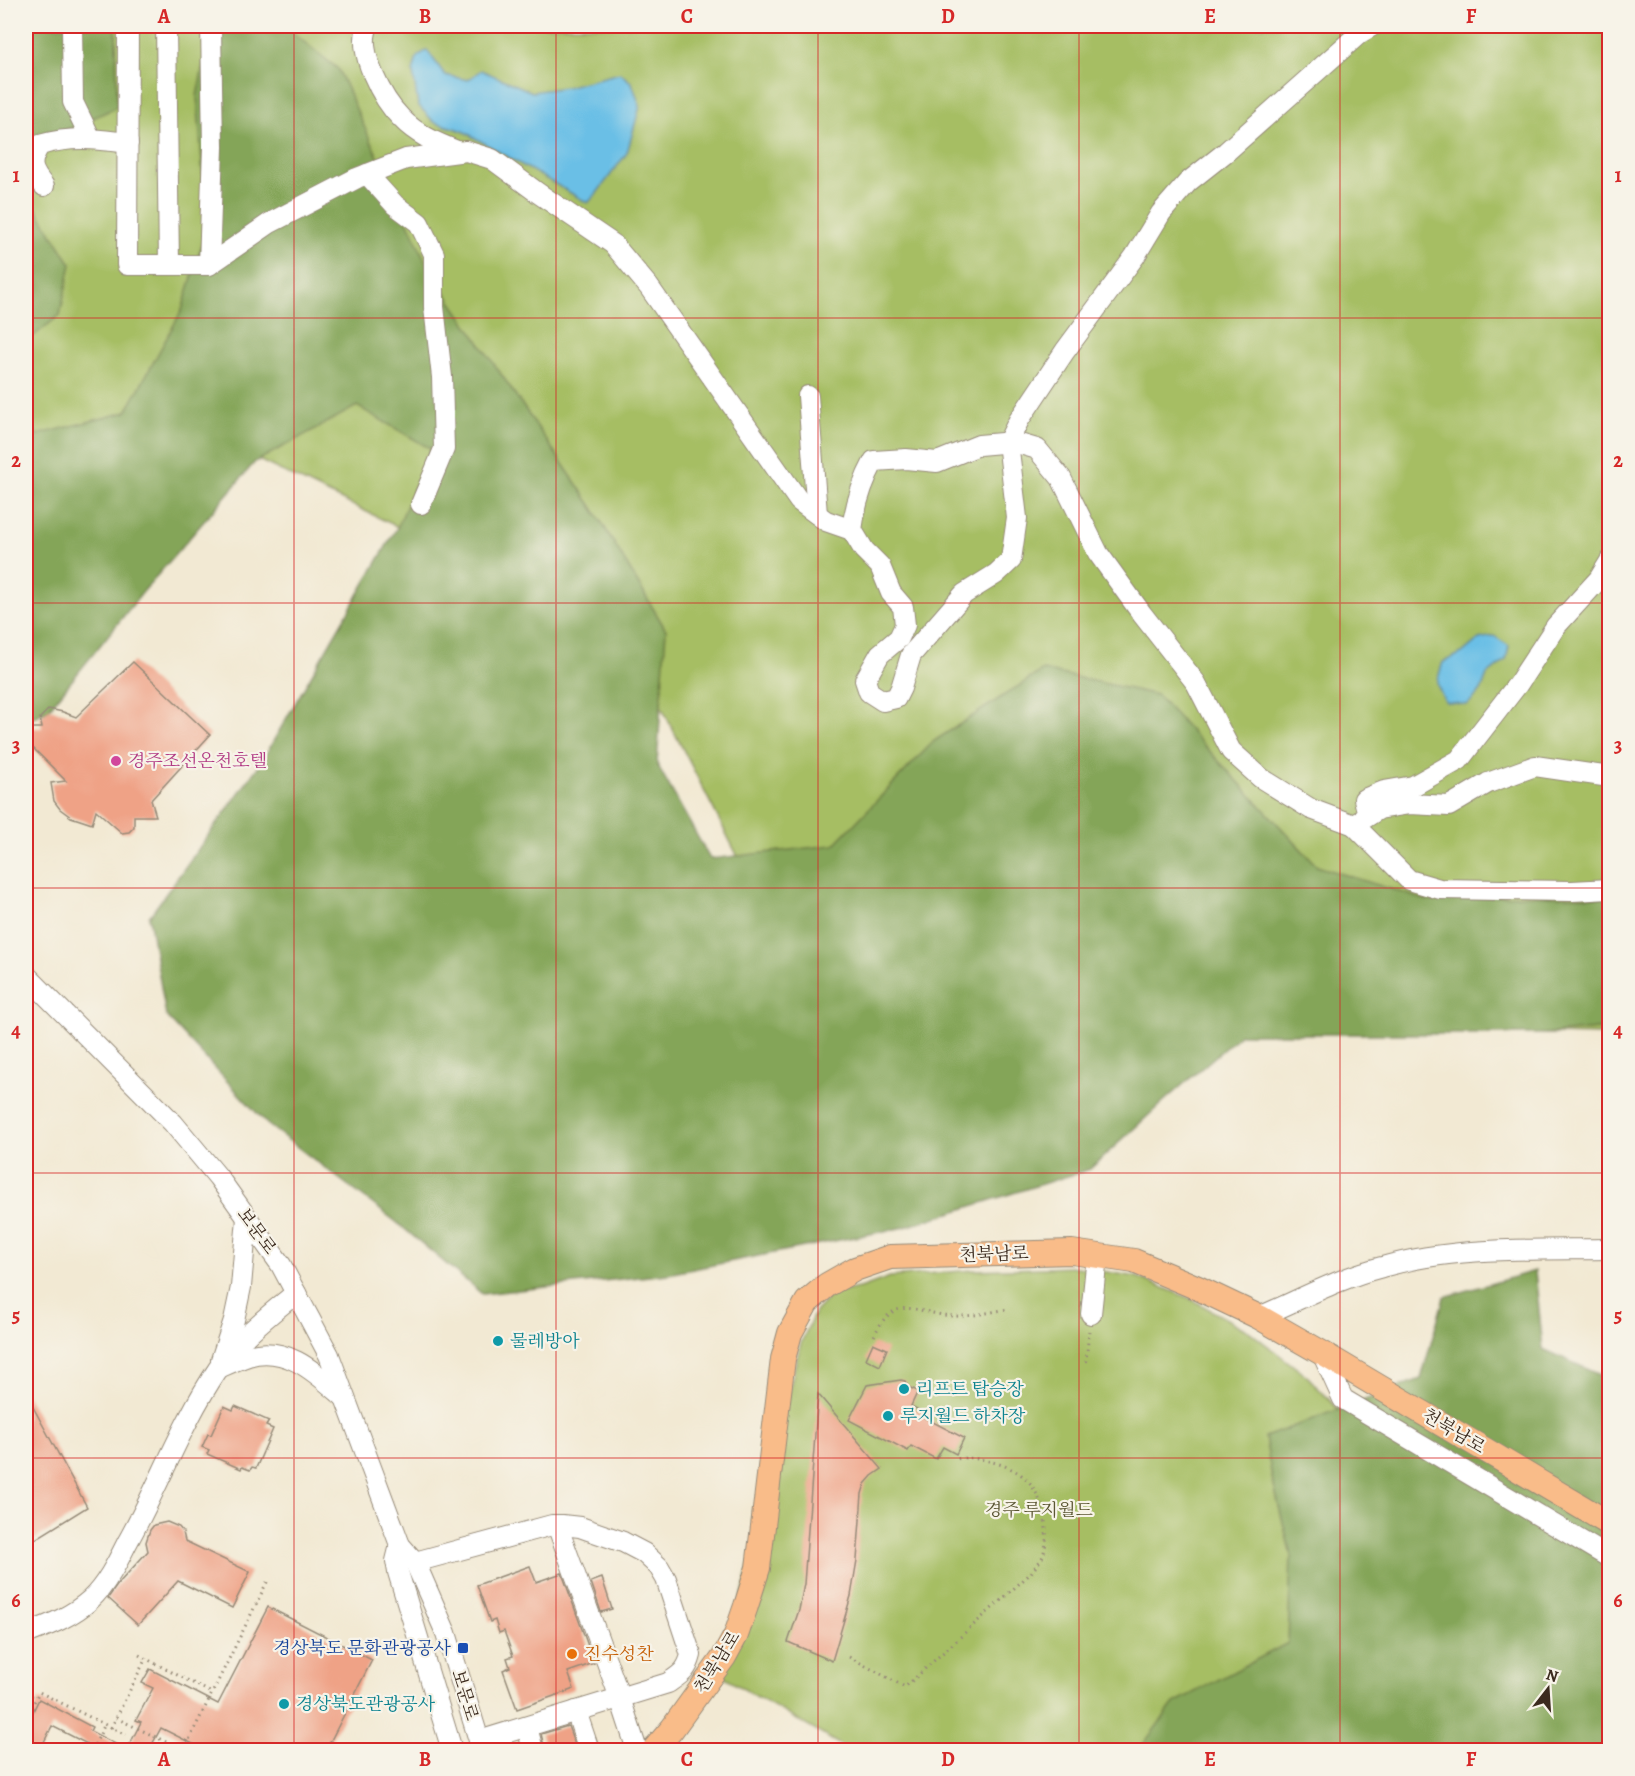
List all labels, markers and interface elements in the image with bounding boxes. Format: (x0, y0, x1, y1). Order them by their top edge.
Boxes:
text: A (157, 3, 171, 30)
text: B (419, 3, 431, 30)
text: C (681, 3, 693, 30)
text: D (941, 3, 955, 30)
text: E (1204, 3, 1216, 30)
text: F (1466, 3, 1477, 30)
text: 1 (12, 162, 20, 189)
text: 1 (1614, 162, 1622, 189)
text: 2 (11, 447, 21, 474)
text: 2 (1613, 447, 1623, 474)
text: 3 (12, 732, 20, 759)
text: 3 (1614, 732, 1622, 759)
place label: 경주조선온천호텔 (128, 749, 267, 773)
marker: 경주조선온천호텔 (109, 754, 123, 768)
text: 4 (11, 1017, 21, 1044)
text: 4 (1613, 1017, 1623, 1044)
street label: 보문로 (232, 1203, 282, 1259)
street label: 천북남로 (959, 1241, 1029, 1267)
text: 5 (12, 1302, 20, 1329)
text: 5 (1614, 1302, 1622, 1329)
place label: 물레방아 (510, 1329, 580, 1353)
marker: 물레방아 (491, 1334, 505, 1348)
place label: 리프트 탑승장 (916, 1377, 1025, 1401)
marker: 리프트 탑승장 (897, 1382, 911, 1396)
street label: 천북남로 (1418, 1403, 1490, 1459)
place label: 루지월드 하차장 (900, 1404, 1026, 1428)
marker: 루지월드 하차장 (881, 1409, 895, 1423)
park label: 경주 루지월드 (985, 1498, 1094, 1522)
text: 6 (11, 1587, 21, 1614)
text: 6 (1613, 1587, 1623, 1614)
street label: 천북남로 (688, 1626, 746, 1698)
place label: 경상북도 문화관광공사 (274, 1636, 452, 1660)
marker: 경상북도 문화관광공사 (456, 1641, 470, 1655)
place label: 진수성찬 (584, 1642, 654, 1666)
marker: 진수성찬 (565, 1647, 579, 1661)
north arrow (1518, 1659, 1578, 1719)
text: N (1543, 1663, 1561, 1688)
street label: 보문로 (446, 1667, 484, 1723)
place label: 경상북도관광공사 (296, 1692, 436, 1716)
marker: 경상북도관광공사 (277, 1697, 291, 1711)
text: A (157, 1746, 171, 1773)
text: B (419, 1746, 431, 1773)
text: C (681, 1746, 693, 1773)
text: D (941, 1746, 955, 1773)
text: E (1204, 1746, 1216, 1773)
text: F (1466, 1746, 1477, 1773)

